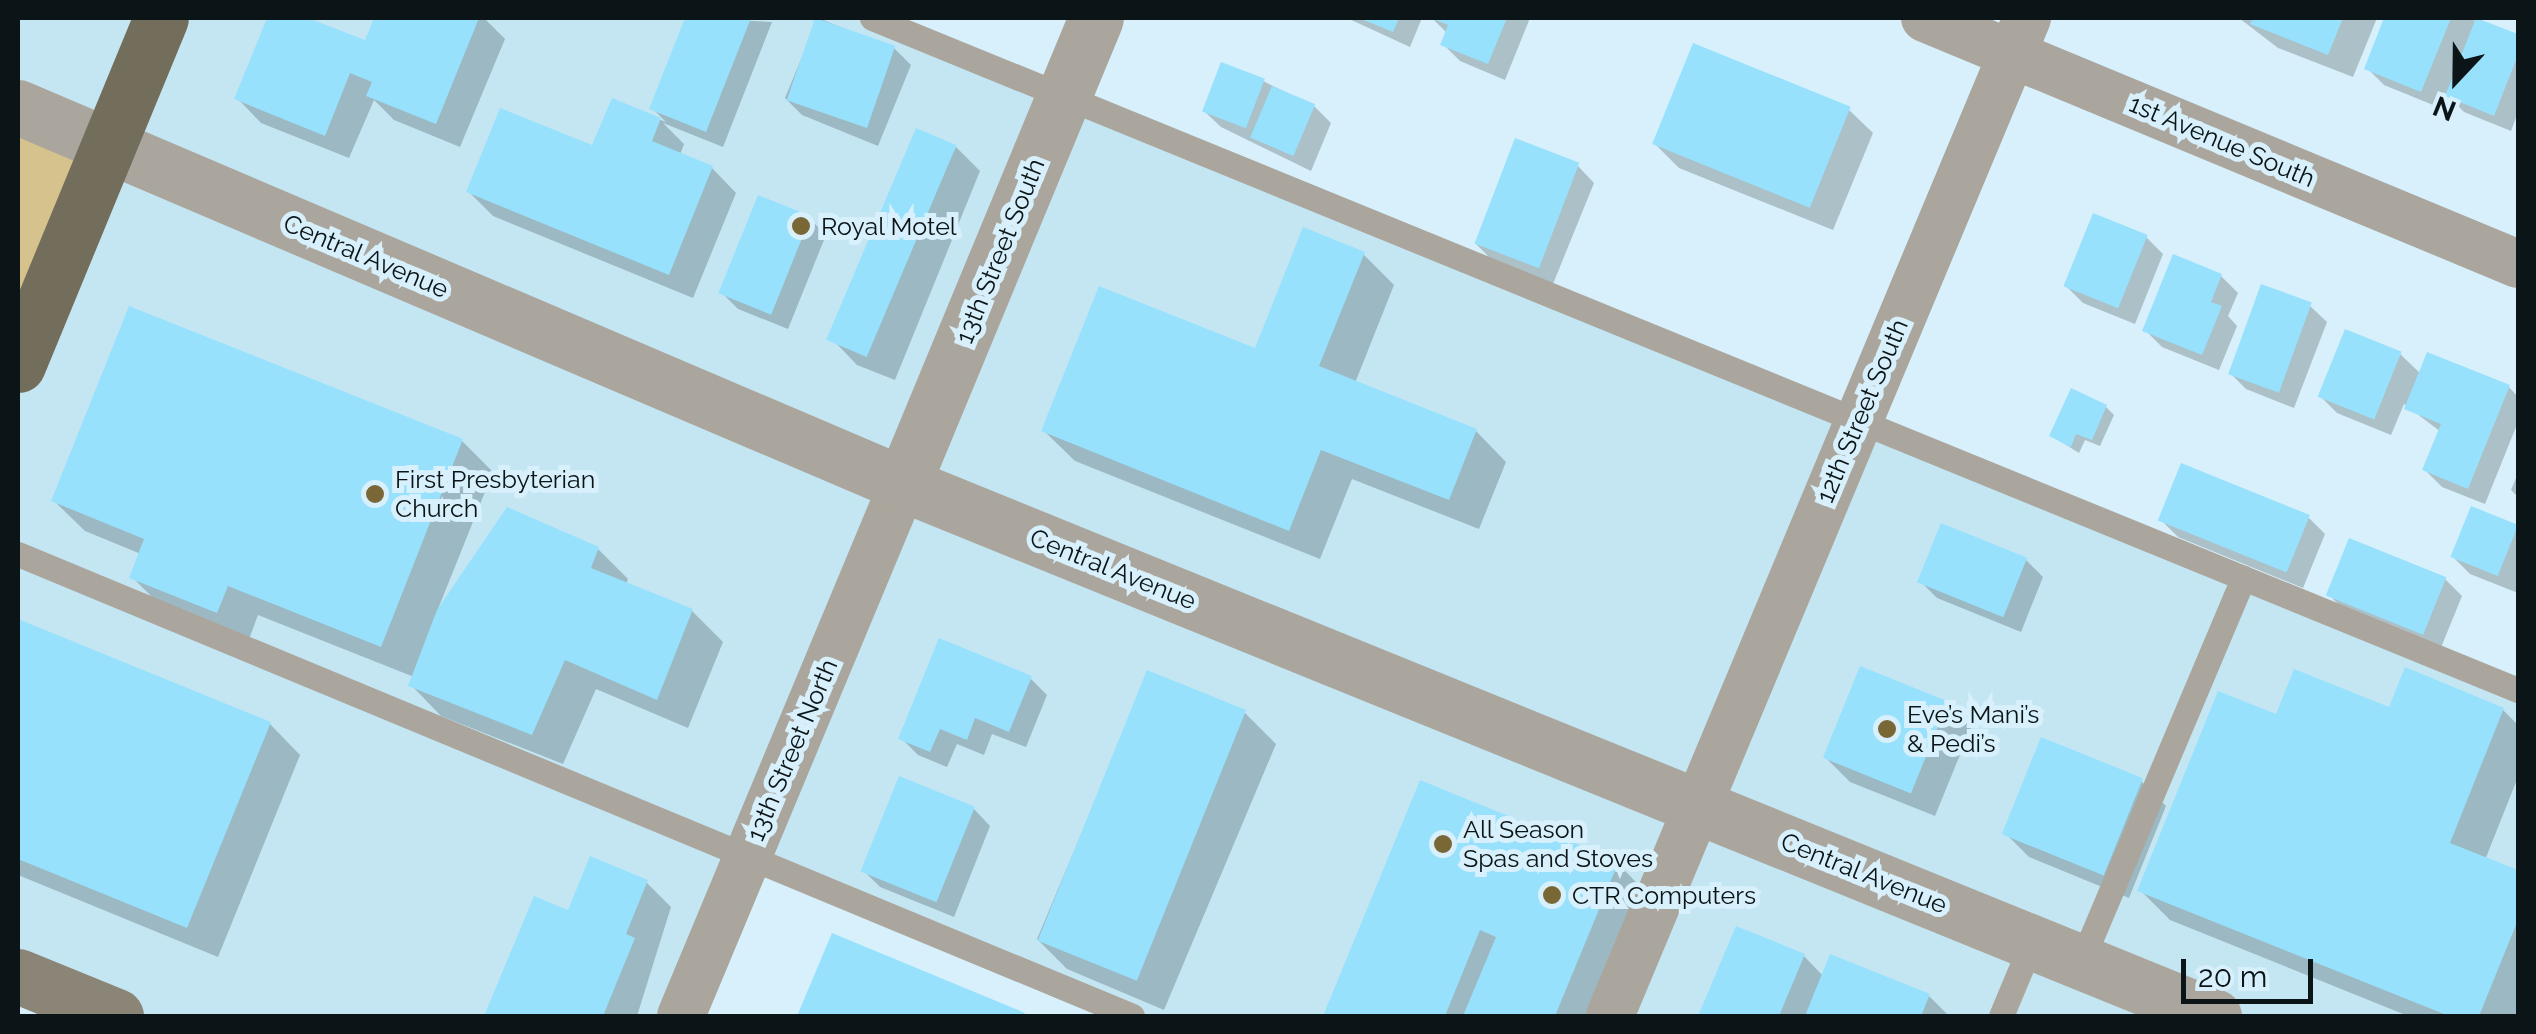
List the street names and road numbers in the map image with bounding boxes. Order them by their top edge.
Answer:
street label: 1st Avenue South [2124,88,2320,194]
street label: 13th Street South [949,154,1051,348]
street label: Central Avenue [278,207,454,305]
street label: 12th Street South [1810,315,1914,507]
street label: Central Avenue [1025,522,1201,616]
street label: 13th Street North [740,655,844,845]
street label: Central Avenue [1776,826,1952,920]

